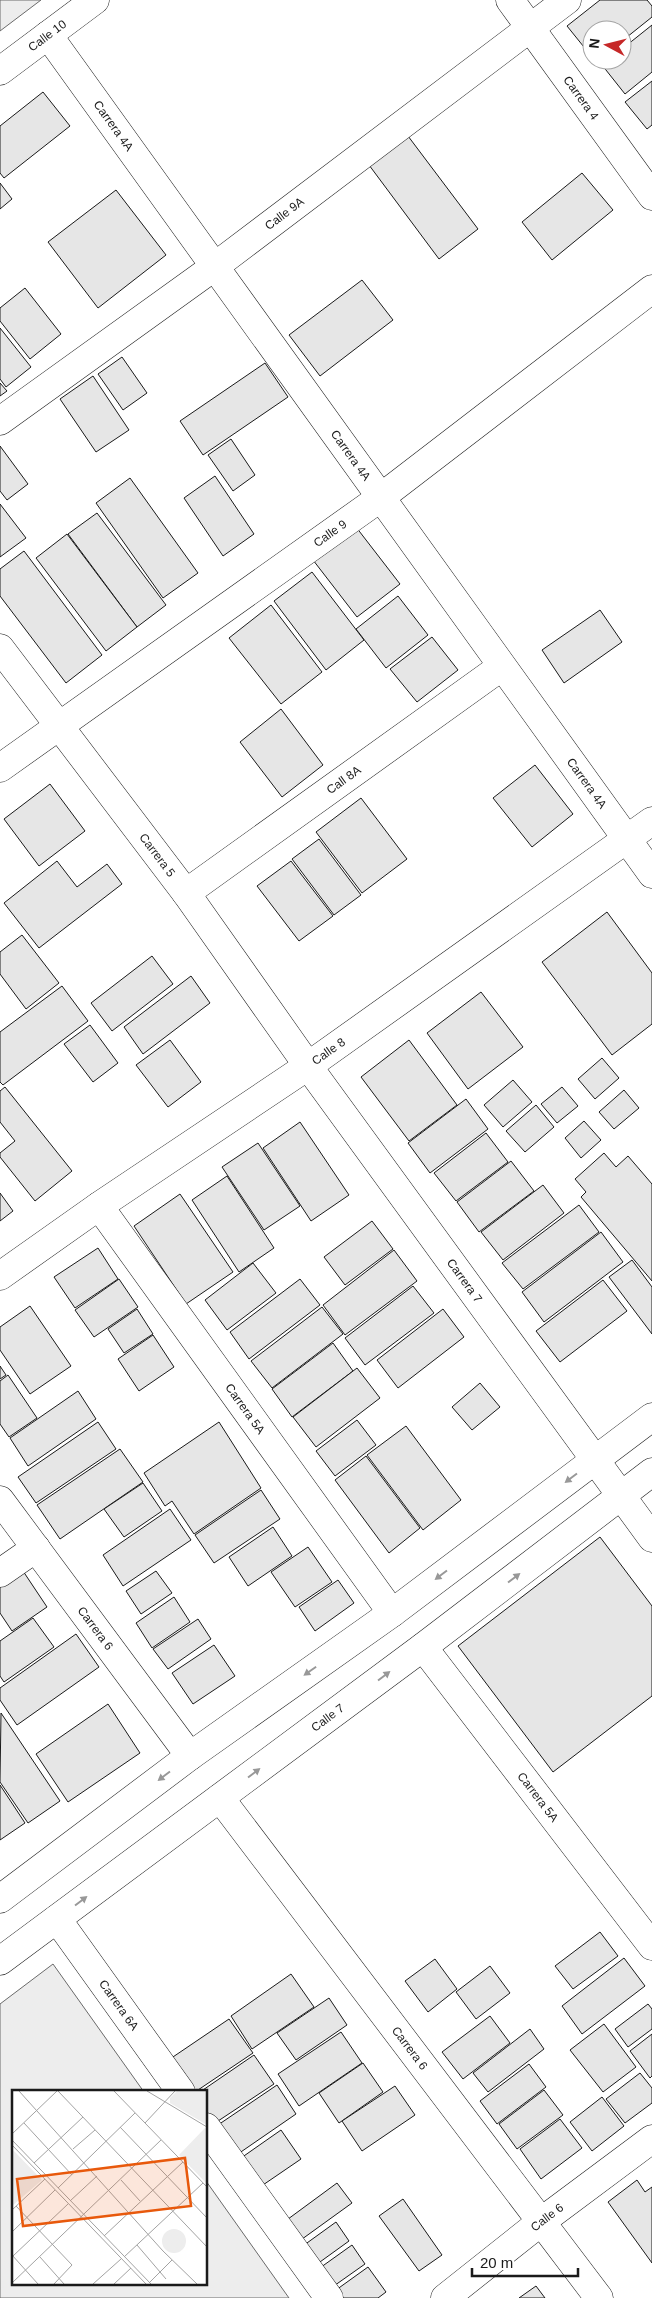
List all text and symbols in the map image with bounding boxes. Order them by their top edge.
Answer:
street label: Calle 10 [25,17,69,54]
north arrow [582,20,632,70]
text: N [586,37,603,49]
street label: Carrera 4 [560,73,602,123]
street label: Carrera 4A [91,98,136,154]
street label: Calle 9A [262,194,307,233]
street label: Carrera 4A [328,427,373,483]
street label: Calle 9 [311,517,350,550]
street label: Carrera 4A [564,755,610,811]
street label: Call 8A [324,763,363,797]
street label: Carrera 5 [136,831,178,880]
street label: Calle 8 [309,1035,348,1068]
street label: Carrera 7 [444,1256,485,1306]
street label: Carrera 5A [222,1381,268,1437]
one-way arrow [564,1473,578,1483]
one-way arrow [435,1570,448,1581]
one-way arrow [507,1572,520,1583]
street label: Carrera 6 [75,1604,116,1653]
one-way arrow [303,1666,317,1676]
one-way arrow [377,1671,391,1681]
street label: Calle 7 [308,1701,347,1735]
one-way arrow [247,1768,261,1778]
street label: Carrera 5A [514,1769,561,1825]
one-way arrow [157,1771,171,1781]
one-way arrow [74,1896,88,1906]
street label: Carrera 6A [96,1977,142,2033]
street label: Carrera 6 [389,2024,431,2073]
inset map [12,2090,208,2286]
street label: Calle 6 [528,2200,566,2234]
scale bar [472,2246,578,2278]
text: 20 m [480,2254,513,2271]

